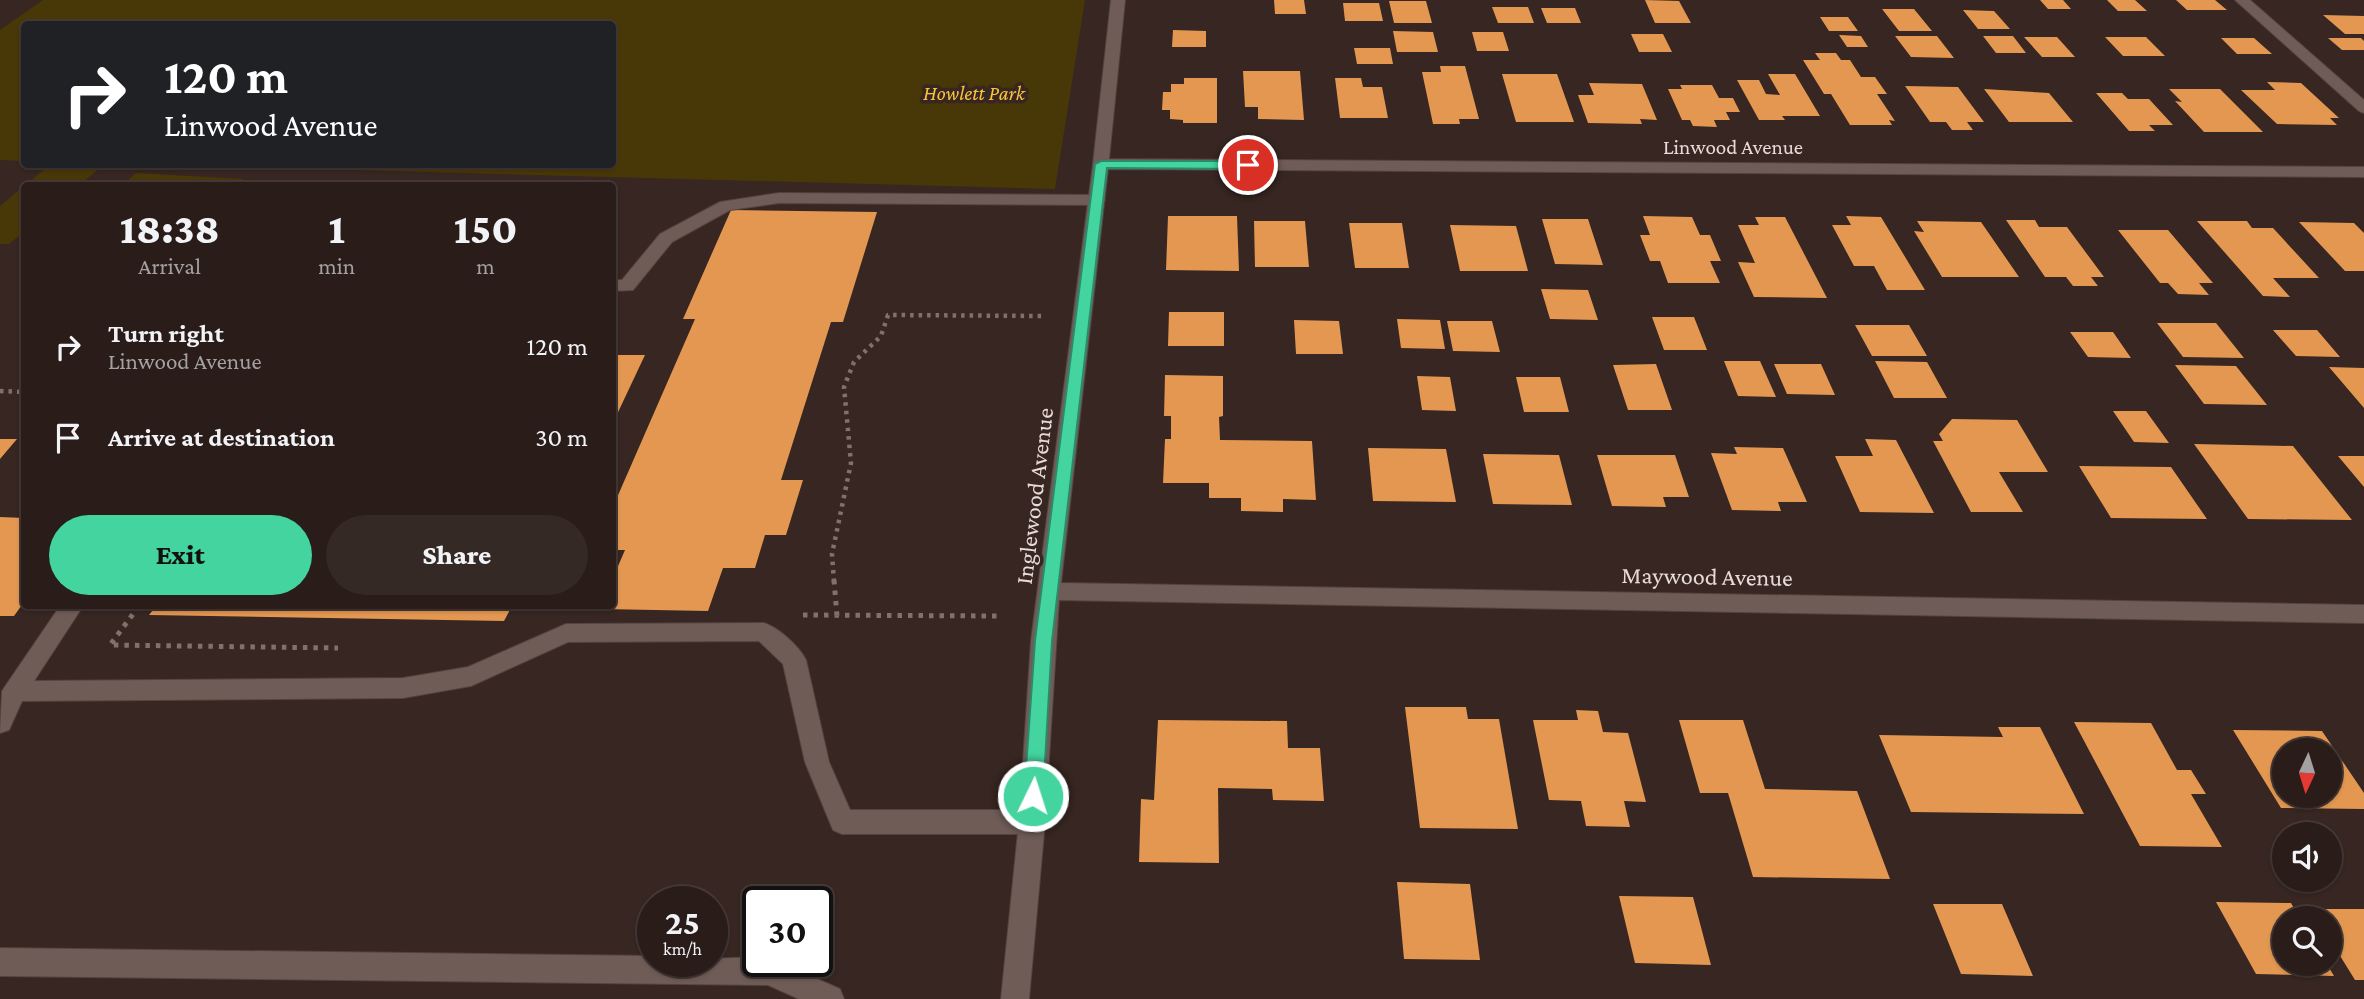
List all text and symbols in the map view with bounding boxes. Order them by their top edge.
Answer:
icon: right [49,49,140,140]
text: 120 m [164,49,288,104]
park label: Howlett Park [923,81,1026,105]
text: Linwood Avenue [164,107,378,143]
pin [1218,135,1278,195]
street label: Linwood Avenue [1663,135,1803,159]
icon: arrive [1229,146,1267,184]
text: 18:38 [120,205,220,252]
text: 1 [329,205,345,252]
text: 150 [454,205,517,252]
text: Arrival [138,253,201,279]
text: min [318,253,355,279]
text: m [476,253,495,279]
text: Turn right [108,319,224,348]
icon: right [49,328,87,366]
text: 120 m [527,332,588,361]
text: Linwood Avenue [108,348,262,374]
street label: Inglewood Avenue [1010,406,1058,586]
icon: arrive [49,419,87,457]
text: Arrive at destination [108,423,335,452]
text: 30 m [535,423,588,452]
button: Exit [49,515,312,595]
button: Share [326,515,588,595]
street label: Maywood Avenue [1621,561,1793,591]
north arrow [2272,738,2342,808]
map controls [2272,738,2342,976]
position arrow [996,759,1070,833]
button: sound [2272,822,2342,892]
speed limit sign: 30 [742,886,833,977]
text: 25 [665,903,700,942]
button: search [2272,906,2342,976]
text: km/h [663,939,702,959]

